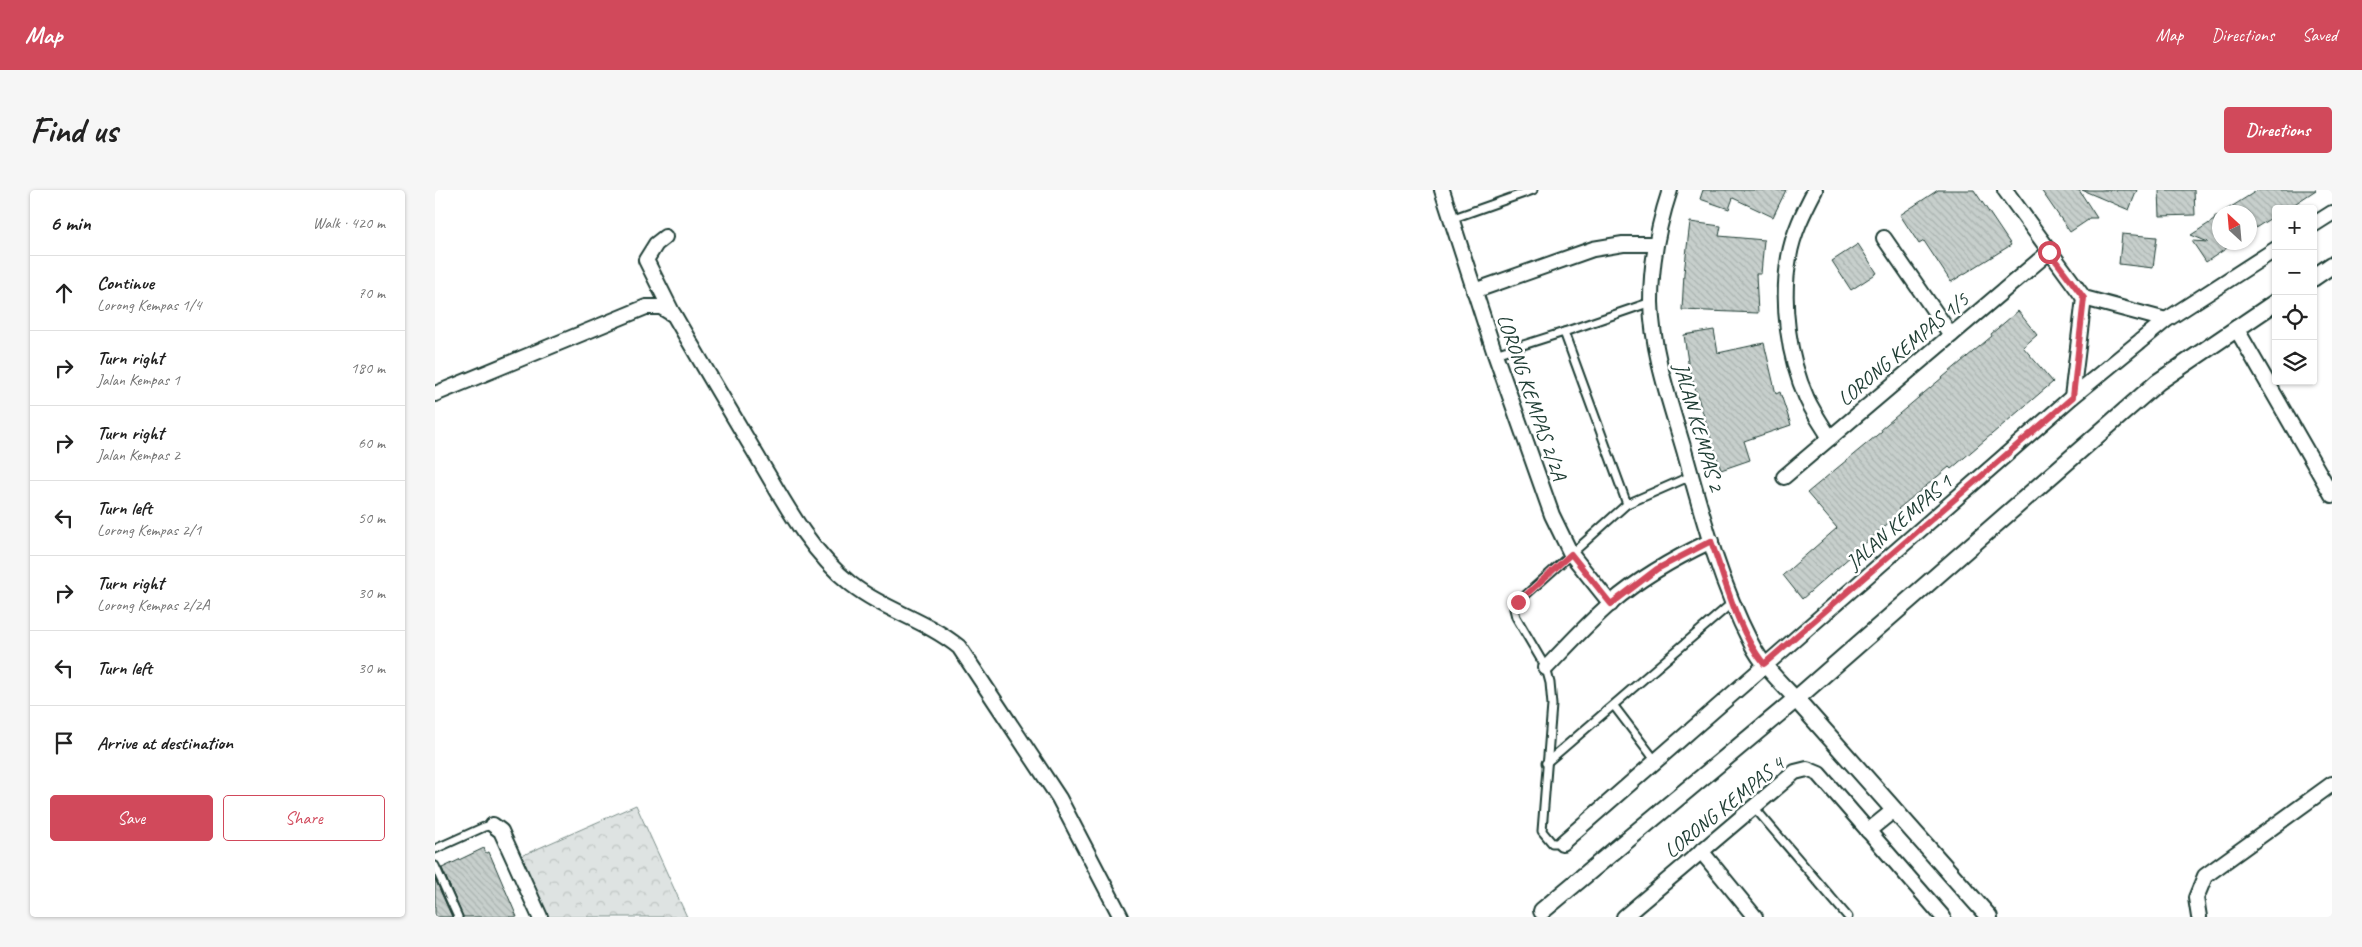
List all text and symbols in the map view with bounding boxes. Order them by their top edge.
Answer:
text: Map [25,20,62,50]
text: Map [2156,24,2183,46]
text: Directions [2211,24,2274,46]
text: Saved [2302,24,2337,46]
button: Directions [2224,107,2332,153]
text: Find us [30,108,117,153]
north arrow [2212,205,2257,250]
map controls [2272,205,2317,385]
button: + [2272,205,2317,250]
text: 6 min [50,210,91,236]
text: Walk · 420 m [313,213,385,233]
route start [2038,241,2061,264]
button: − [2272,250,2317,295]
text: Continue [97,271,154,295]
icon: ahead [50,279,78,307]
text: 70 m [358,283,385,303]
street label: LORONG KEMPAS 1/5 [1832,286,1975,411]
text: Lorong Kempas 1/4 [97,295,201,315]
button: locate [2272,295,2317,340]
street label: LORONG KEMPAS 2/2A [1491,311,1573,485]
button: layers [2272,340,2317,385]
text: Turn right [97,346,164,370]
icon: right [50,354,78,382]
text: 180 m [351,358,385,378]
street label: JALAN KEMPAS 2 [1668,359,1730,496]
text: Jalan Kempas 1 [97,370,180,390]
text: Turn right [97,421,164,445]
icon: right [50,429,78,457]
text: 60 m [358,433,385,453]
text: Jalan Kempas 2 [97,445,180,465]
street label: JALAN KEMPAS 1 [1840,468,1959,576]
text: Turn left [97,496,152,520]
icon: left [50,504,78,532]
text: 50 m [358,508,385,528]
text: Lorong Kempas 2/1 [97,520,201,540]
text: Turn right [97,571,164,595]
icon: right [50,579,78,607]
text: 30 m [358,583,385,603]
route end [1507,591,1530,614]
text: Lorong Kempas 2/2A [97,595,210,615]
icon: left [50,654,78,682]
text: Turn left [97,656,152,680]
text: 30 m [358,658,385,678]
icon: arrive [50,729,78,757]
text: Arrive at destination [97,731,233,755]
street label: LORONG KEMPAS 4 [1659,749,1791,863]
button: Save [50,795,213,841]
button: Share [223,795,385,841]

